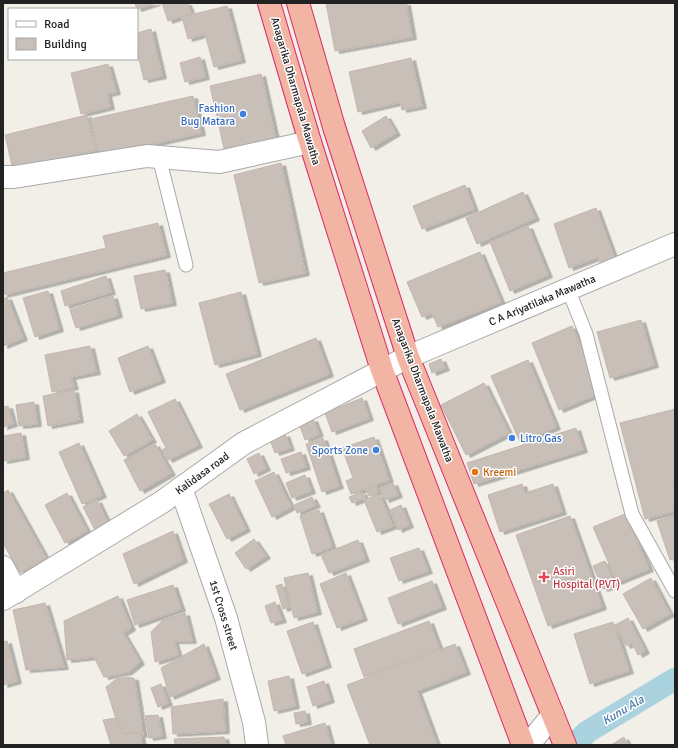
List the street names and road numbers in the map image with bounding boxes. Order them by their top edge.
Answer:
street label: Anagarika Dharmapala Mawatha [268,16,323,167]
street label: C A Ariyatilaka Mawatha [487,272,598,329]
street label: Anagarika Dharmapala Mawatha [389,316,456,464]
street label: Kalidasa road [173,449,232,497]
street label: 1st Cross street [207,579,240,652]

